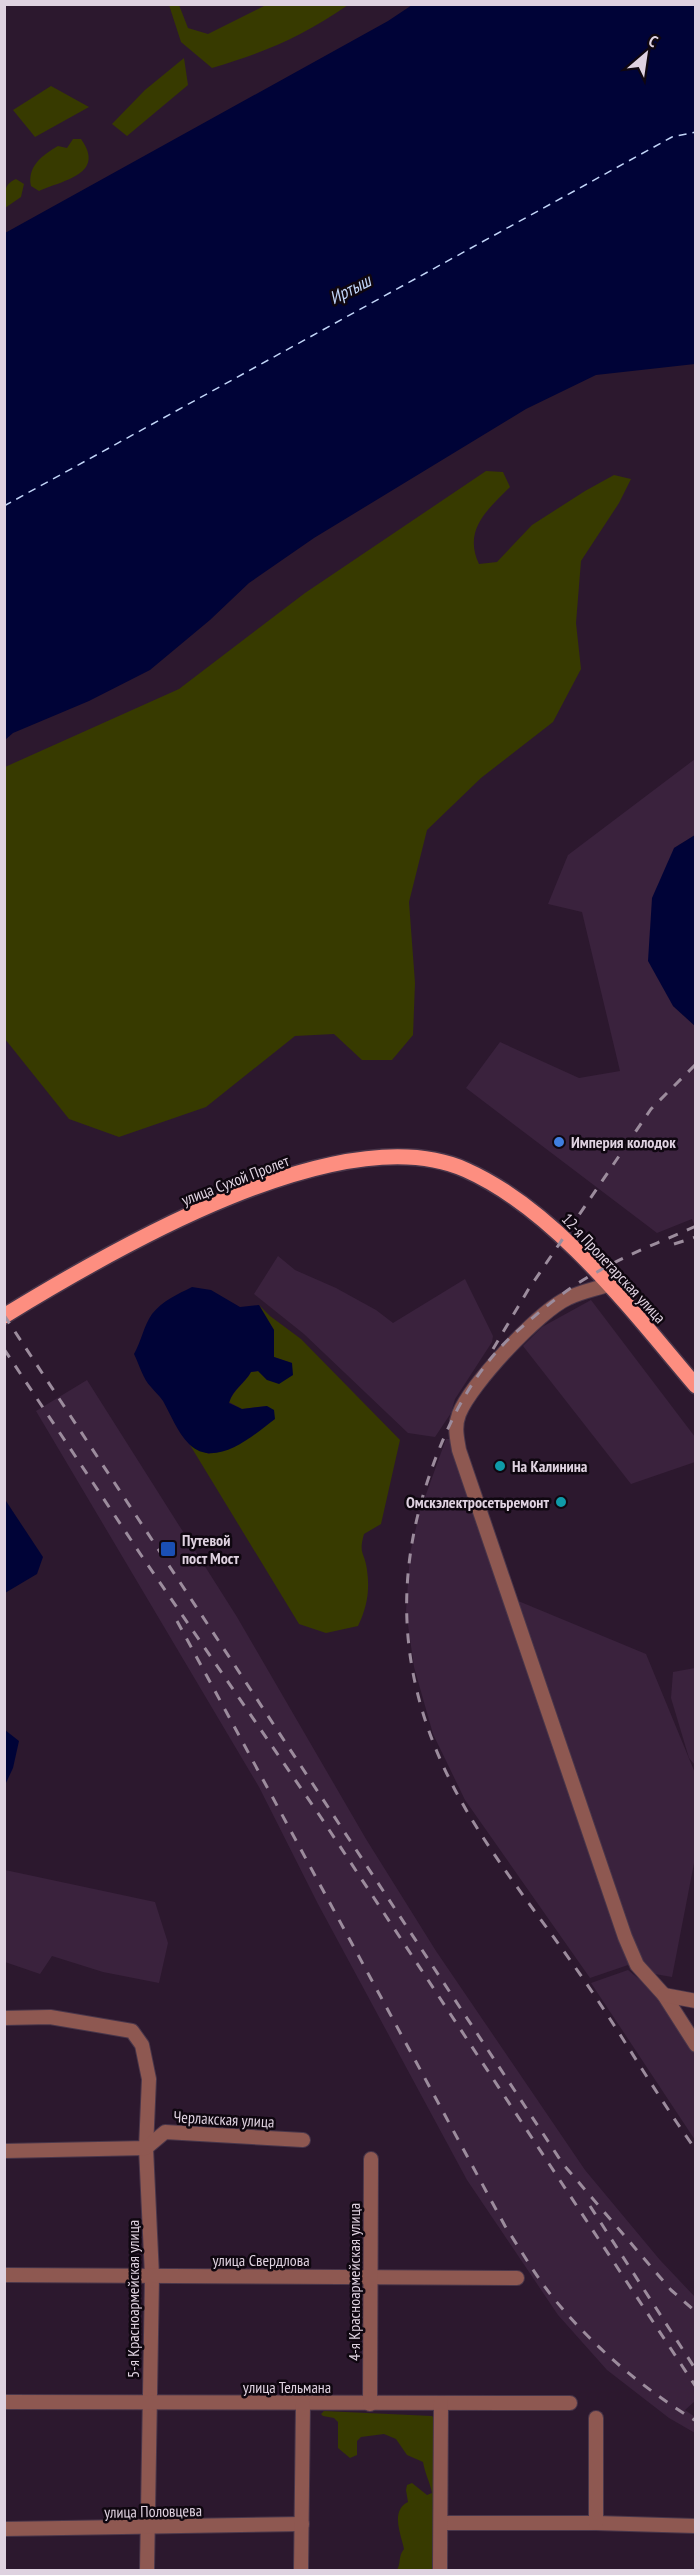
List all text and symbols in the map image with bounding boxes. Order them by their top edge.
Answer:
north arrow [616,24,676,84]
text: С [645,30,662,52]
water label: Иртыш [325,268,376,309]
place label: Империя колодок [571,1132,676,1152]
marker: Империя колодок [552,1135,566,1149]
street label: улица Сухой Пролет [178,1150,292,1210]
street label: 12-я Пролетарская улица [558,1209,670,1327]
place label: На Калинина [512,1456,588,1476]
marker: На Калинина [493,1459,507,1473]
place label: Омскэлектросетьремонт [406,1492,549,1512]
marker: Омскэлектросетьремонт [554,1495,568,1509]
place label: Путевой пост Мост [182,1530,239,1568]
marker: Путевой пост Мост [159,1540,177,1558]
street label: Черлакская улица [173,2106,275,2132]
street label: 4-я Красноармейская улица [344,2203,364,2361]
street label: 5-я Красноармейская улица [123,2220,143,2378]
street label: улица Свердлова [212,2250,310,2270]
street label: улица Тельмана [243,2377,331,2397]
street label: улица Половцева [104,2500,202,2522]

